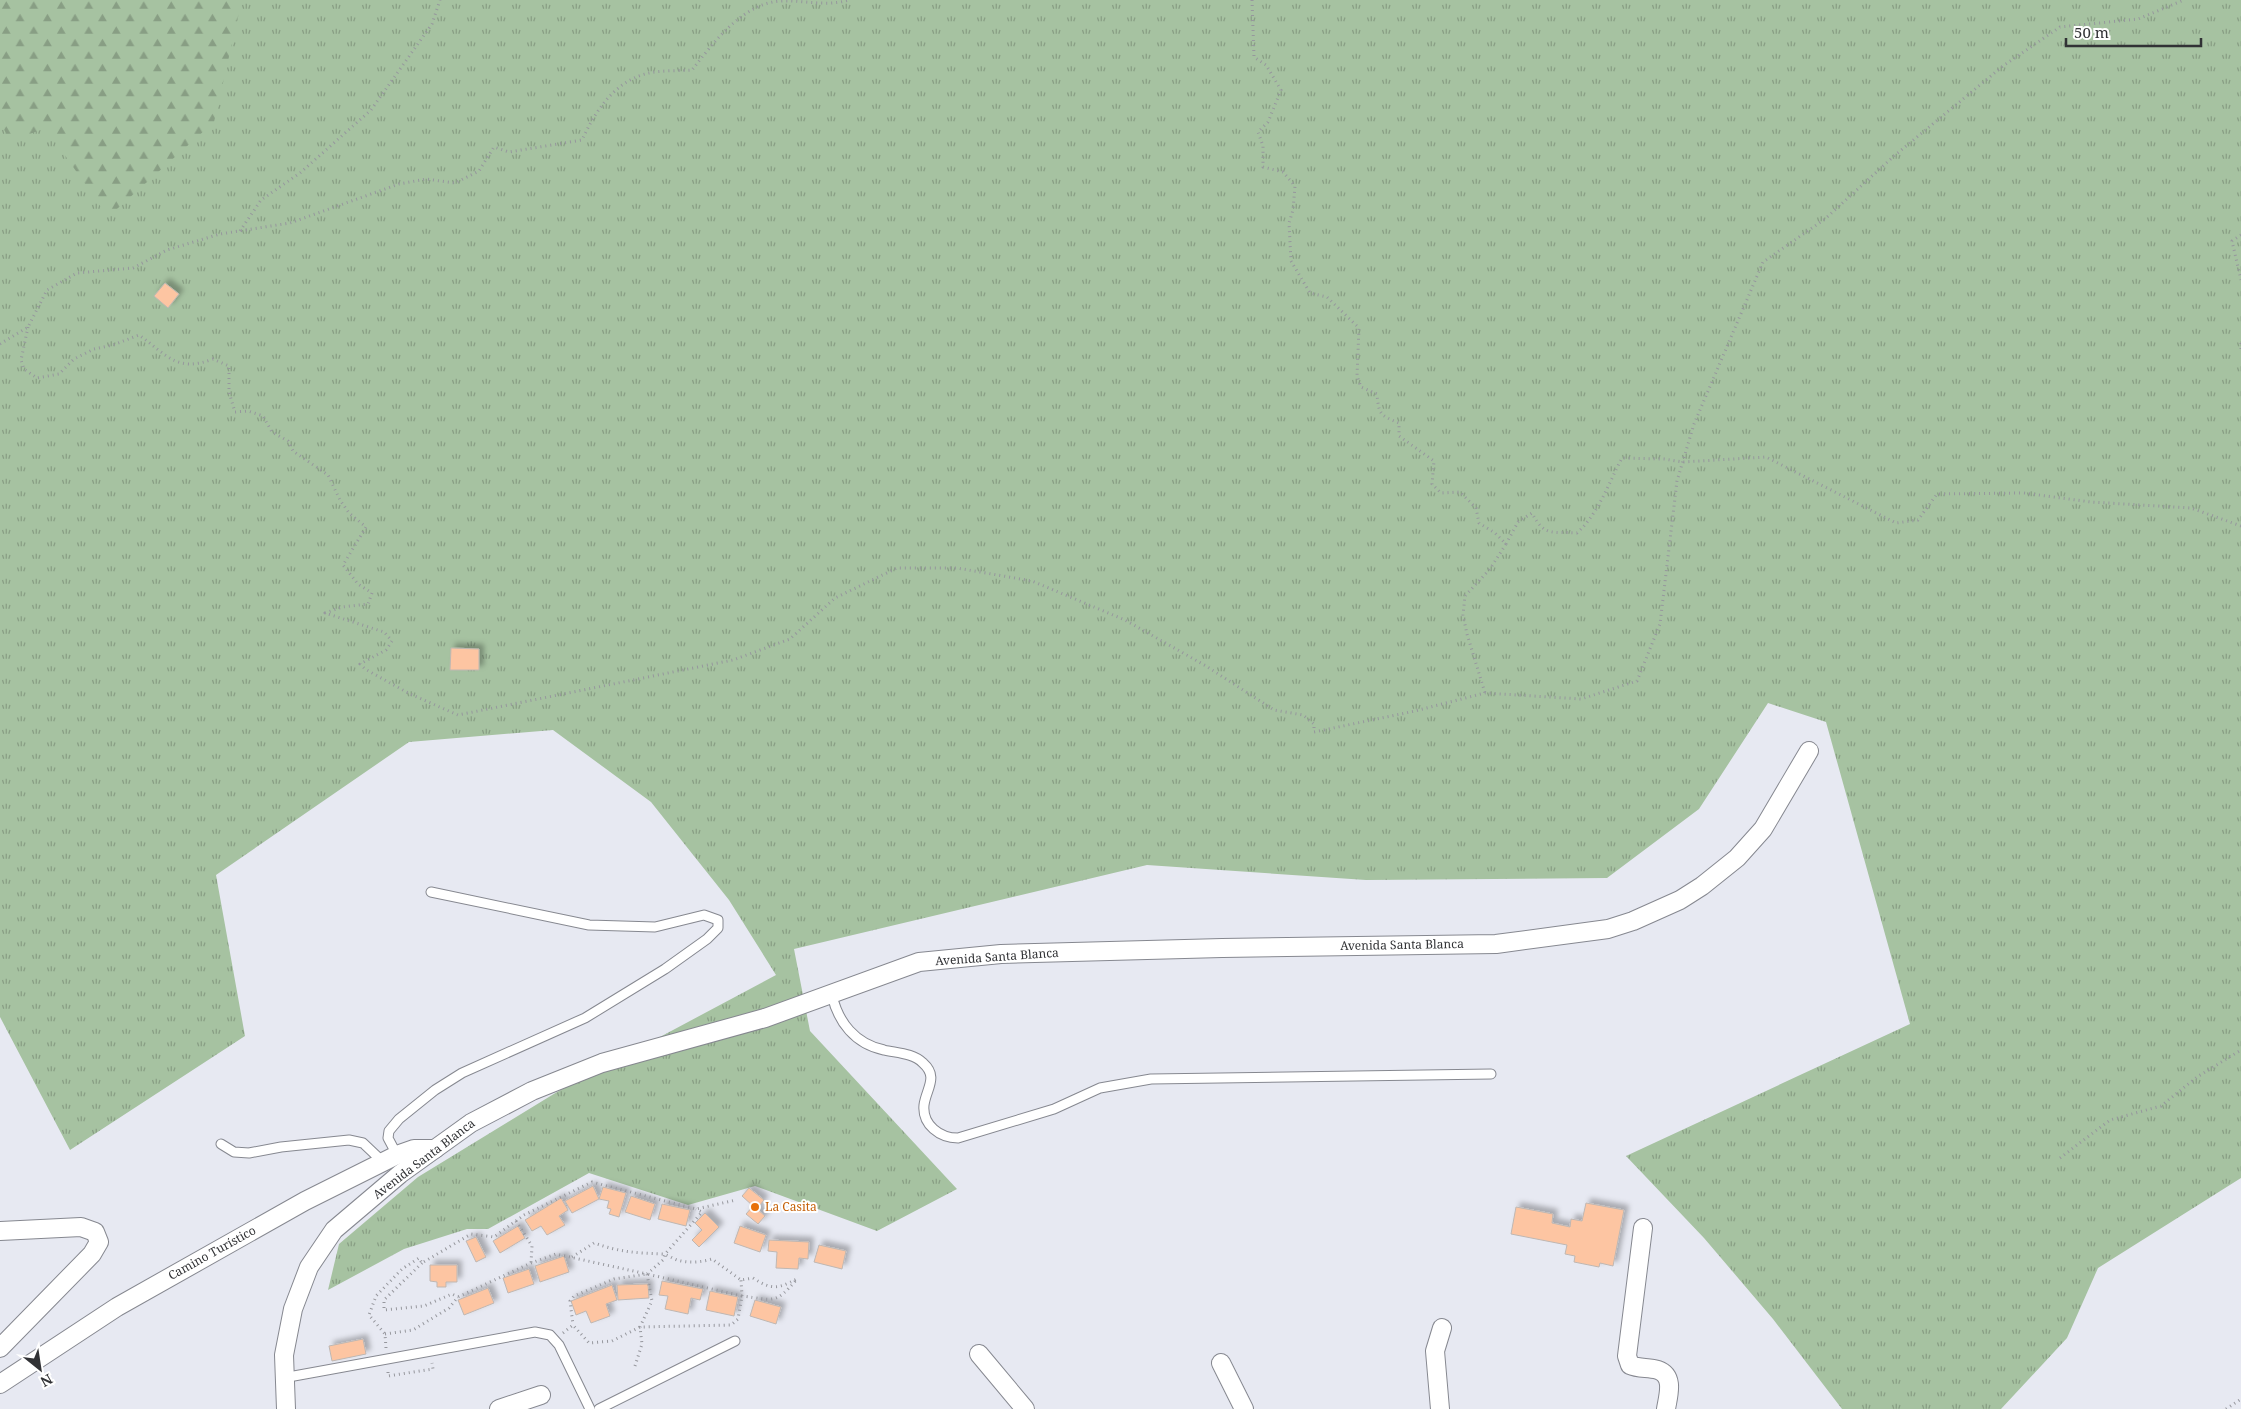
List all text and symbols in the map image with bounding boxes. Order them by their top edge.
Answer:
scale bar [2066,15,2201,47]
text: 50 m [2074,22,2109,42]
street label: Avenida Santa Blanca [1340,935,1464,954]
street label: Avenida Santa Blanca [935,944,1060,969]
street label: Avenida Santa Blanca [369,1114,478,1203]
place label: La Casita [765,1198,817,1215]
marker: La Casita [749,1201,761,1213]
street label: Camino Turístico [165,1221,259,1284]
north arrow [15,1344,65,1394]
text: N [37,1370,56,1392]

